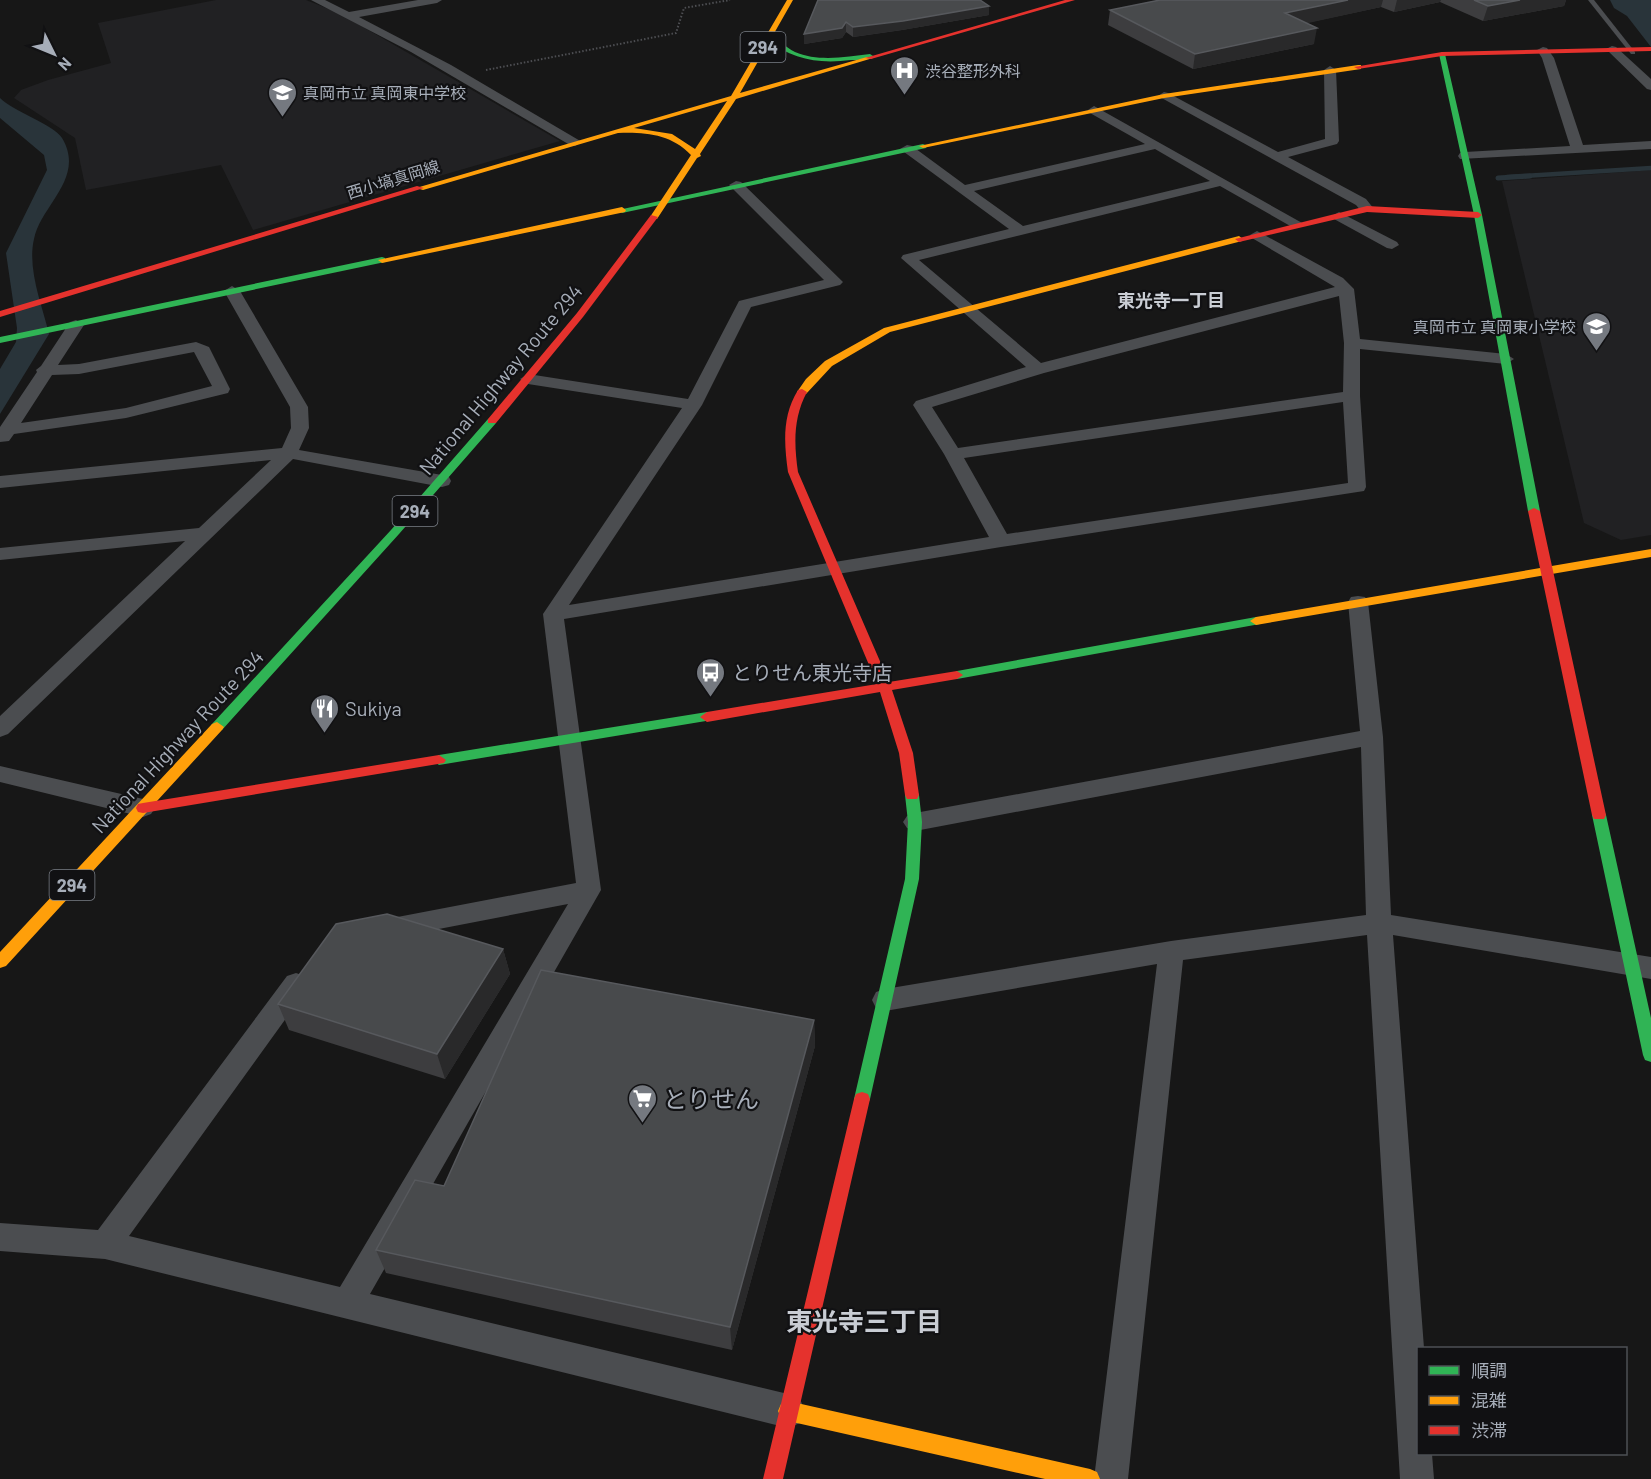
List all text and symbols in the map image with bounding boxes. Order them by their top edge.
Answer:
north arrow [24,24,84,84]
road number: 294 [740,32,786,62]
text: N [55,54,76,75]
hospital icon: 渋谷整形外科 [888,54,920,96]
place label: 渋谷整形外科 [925,61,1021,80]
school or university icon: 真岡市立 真岡東中学校 [266,76,298,118]
place label: 真岡市立 真岡東中学校 [303,83,466,102]
street label: 西小塙真岡線 [344,156,442,202]
street label: National Highway Route 294 [413,279,587,479]
district label: 東光寺一丁目 [1117,289,1225,311]
school or university icon: 真岡市立 真岡東小学校 [1581,310,1613,352]
place label: 真岡市立 真岡東小学校 [1413,317,1576,336]
road number: 294 [392,496,438,526]
street label: National Highway Route 294 [86,645,268,837]
bus stop icon: とりせん東光寺店 [695,656,727,698]
place label: とりせん東光寺店 [732,660,892,684]
restaurant icon: Sukiya [308,692,340,734]
place label: Sukiya [345,696,402,720]
road number: 294 [50,870,94,900]
supermarket icon: とりせん [626,1082,658,1124]
place label: とりせん [663,1084,759,1113]
district label: 東光寺三丁目 [786,1305,942,1336]
legend [1417,1347,1627,1455]
text: 順調 [1471,1359,1507,1381]
text: 混雑 [1471,1389,1507,1411]
text: 渋滞 [1471,1419,1507,1441]

